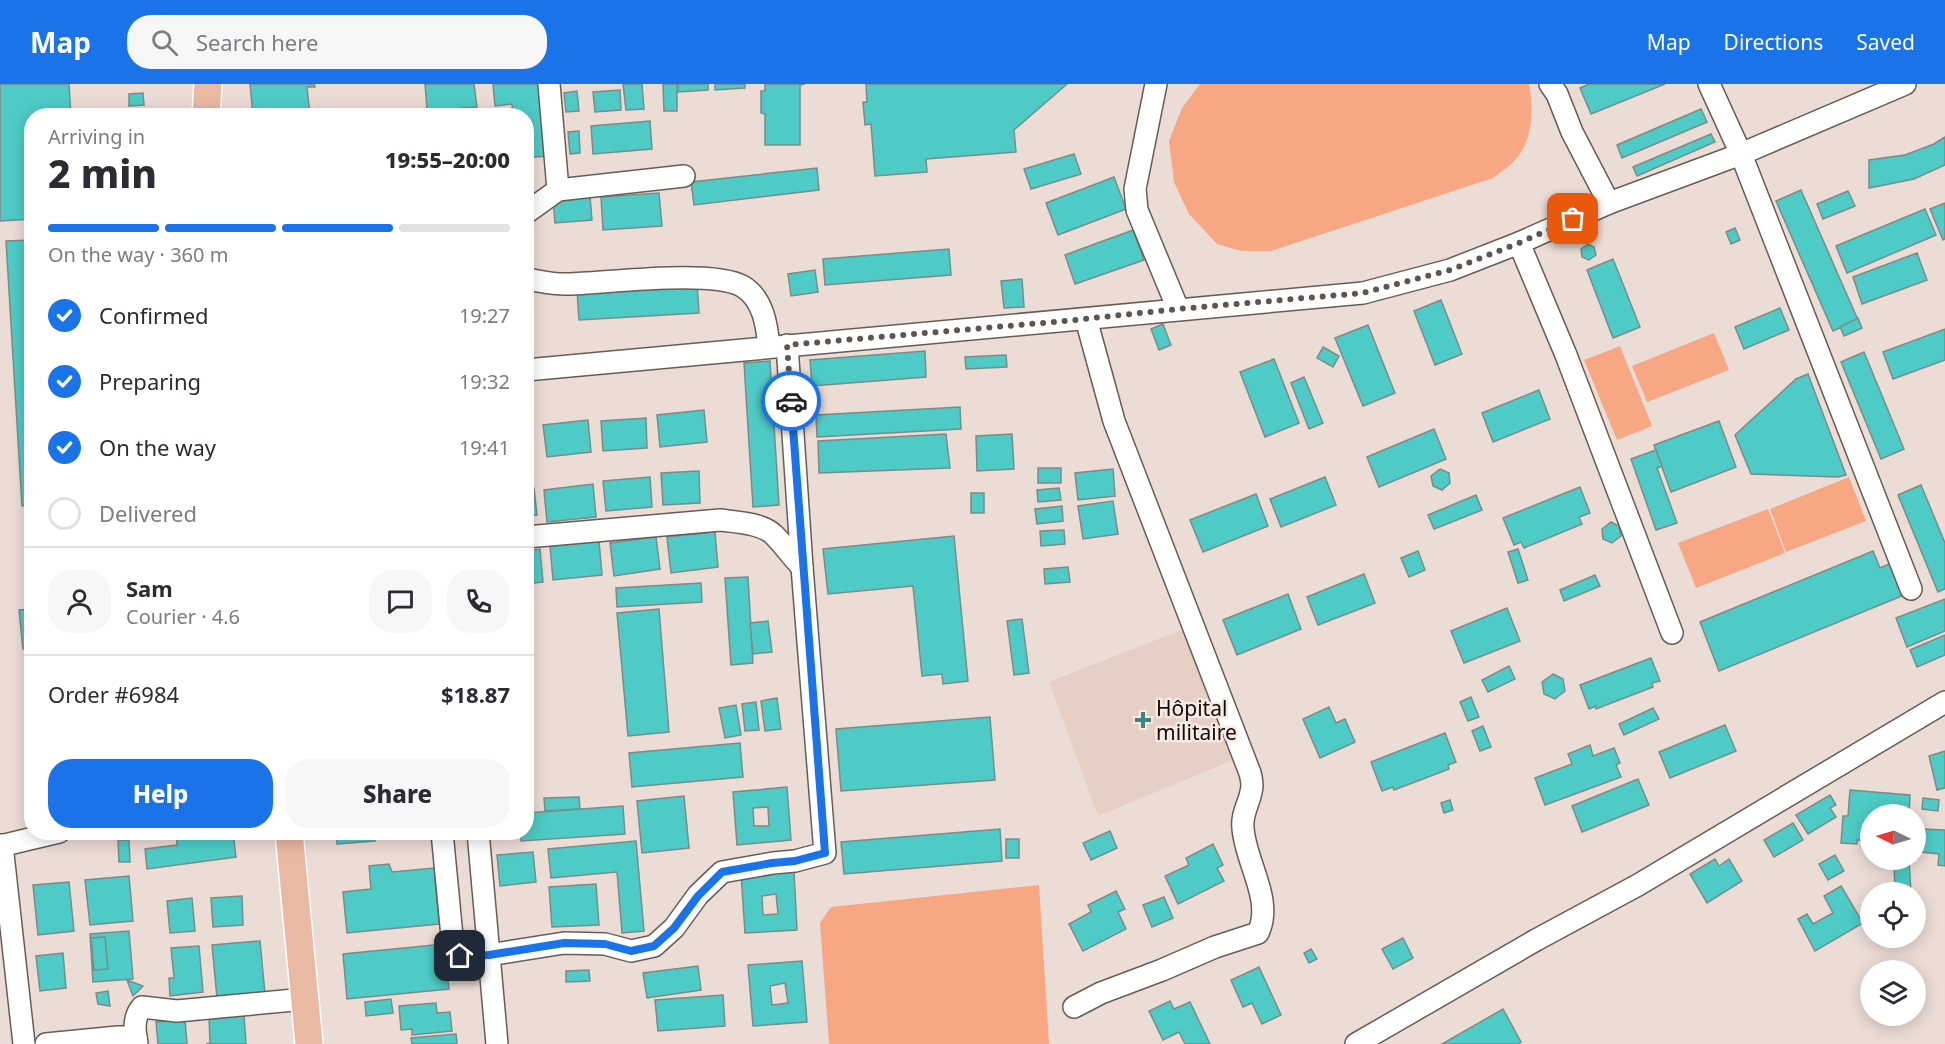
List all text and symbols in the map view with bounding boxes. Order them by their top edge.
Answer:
search box [127,15,547,69]
text: Map [30,23,91,61]
icon: search [148,26,181,59]
text: Search here [196,27,318,57]
text: Map [1647,28,1691,56]
text: Directions [1724,28,1823,56]
text: Saved [1856,28,1915,56]
text: Arriving in [48,123,145,150]
text: 19:55–20:00 [385,144,510,174]
text: 2 min [48,146,157,199]
pin [1547,193,1598,244]
icon: bag [1556,202,1589,235]
text: On the way · 360 m [48,241,228,268]
icon: check [48,299,81,332]
text: Confirmed [99,300,209,330]
text: 19:27 [459,302,510,329]
icon: check [48,365,81,398]
text: Preparing [99,366,201,396]
text: 19:32 [459,368,510,395]
courier [761,371,821,431]
icon: car [775,385,808,418]
icon: check [48,431,81,464]
text: On the way [99,432,216,462]
text: 19:41 [459,434,510,461]
text: Delivered [99,498,197,528]
button: person [48,570,111,633]
button: chat [369,570,432,633]
button: phone [447,570,510,633]
text: Sam [126,573,173,603]
text: Courier · 4.6 [126,603,240,630]
text: Order #6984 [48,679,179,709]
text: $18.87 [441,679,510,709]
place label: Hôpital militaire [1156,694,1237,746]
marker: Hôpital militaire [1134,711,1152,729]
button: Help [48,759,273,828]
button: Share [285,759,510,828]
north arrow [1860,804,1926,870]
map controls [1860,804,1926,1026]
button: locate [1860,882,1926,948]
pin [434,930,485,981]
icon: home [443,939,476,972]
button: layers [1860,960,1926,1026]

